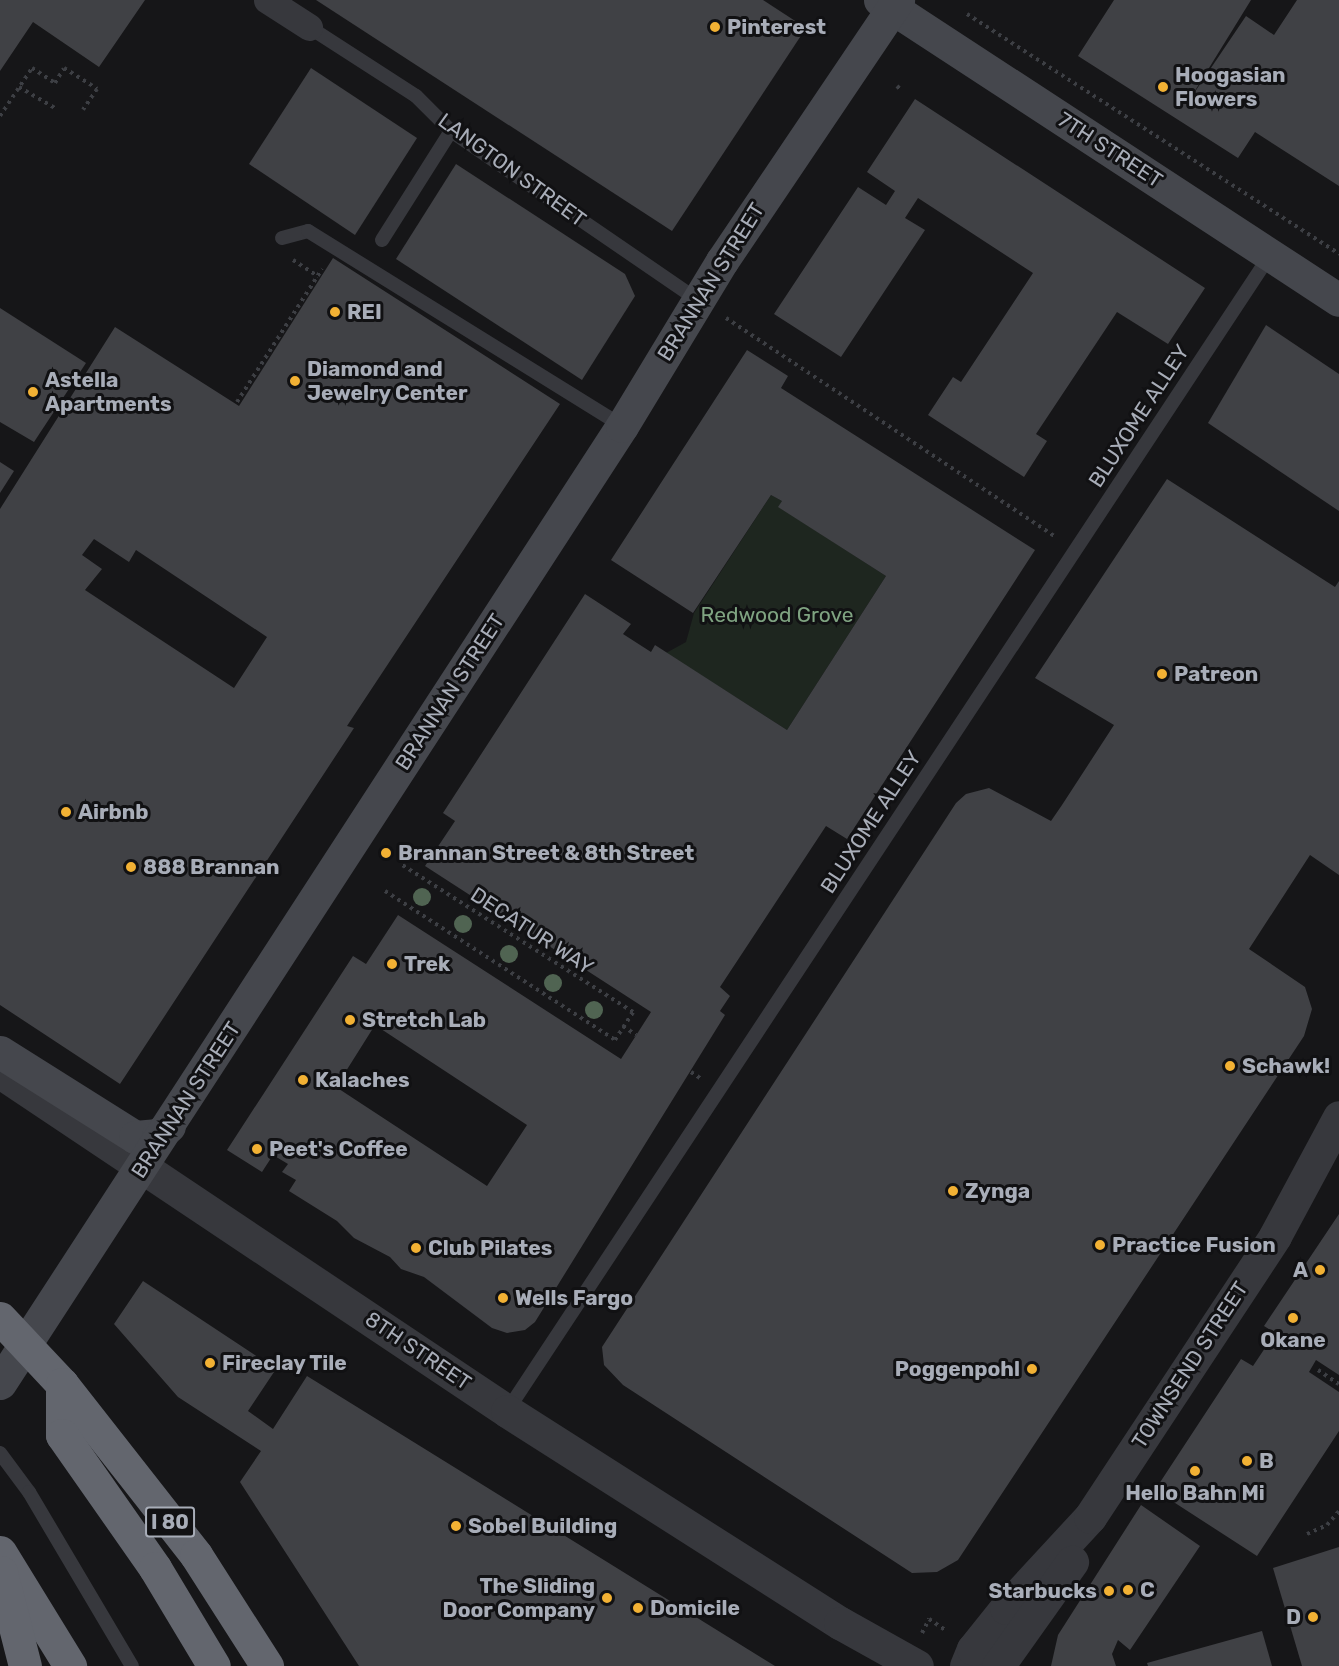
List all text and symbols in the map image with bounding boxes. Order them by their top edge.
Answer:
place label: Pinterest [727,14,826,40]
marker: Pinterest [708,20,722,34]
place label: Hoogasian Flowers [1175,62,1286,112]
marker: Hoogasian Flowers [1156,80,1170,94]
street label: 7TH STREET [1053,107,1167,193]
street label: LANGTON STREET [433,108,591,232]
street label: BRANNAN STREET [652,198,770,366]
place label: REI [347,299,382,325]
marker: REI [328,305,342,319]
street label: BLUXOME ALLEY [1083,340,1195,492]
place label: Diamond and Jewelry Center [307,356,468,406]
place label: Astella Apartments [45,367,172,417]
marker: Diamond and Jewelry Center [288,374,302,388]
marker: Astella Apartments [26,385,40,399]
park label: Redwood Grove [701,602,853,628]
street label: BRANNAN STREET [390,609,510,775]
place label: Patreon [1174,661,1258,687]
marker: Patreon [1155,667,1169,681]
street label: BLUXOME ALLEY [815,746,927,898]
place label: Airbnb [78,799,149,825]
marker: Airbnb [59,805,73,819]
place label: Brannan Street & 8th Street [398,840,694,866]
marker: Brannan Street & 8th Street [379,846,393,860]
place label: 888 Brannan [143,854,280,880]
marker: 888 Brannan [124,860,138,874]
street label: DECATUR WAY [466,882,598,980]
place label: Trek [404,951,450,977]
marker: Trek [385,957,399,971]
place label: Stretch Lab [362,1007,486,1033]
marker: Stretch Lab [343,1013,357,1027]
street label: BRANNAN STREET [126,1017,246,1183]
place label: Schawk! [1242,1053,1330,1079]
marker: Schawk! [1223,1059,1237,1073]
place label: Kalaches [315,1067,410,1093]
marker: Kalaches [296,1073,310,1087]
place label: Peet's Coffee [269,1136,408,1162]
marker: Peet's Coffee [250,1142,264,1156]
place label: Zynga [965,1178,1030,1204]
marker: Zynga [946,1184,960,1198]
place label: Practice Fusion [1112,1232,1276,1258]
place label: Club Pilates [428,1235,552,1261]
marker: Practice Fusion [1093,1238,1107,1252]
marker: Club Pilates [409,1241,423,1255]
place label: A [1293,1257,1308,1283]
marker: A [1313,1263,1327,1277]
street label: TOWNSEND STREET [1127,1277,1253,1453]
place label: Wells Fargo [515,1285,633,1311]
marker: Wells Fargo [496,1291,510,1305]
street label: 8TH STREET [360,1306,476,1396]
marker: Okane [1286,1311,1300,1325]
place label: Okane [1260,1327,1326,1353]
place label: Fireclay Tile [222,1350,348,1376]
marker: Fireclay Tile [203,1356,217,1370]
place label: Poggenpohl [895,1356,1020,1382]
marker: Poggenpohl [1025,1362,1039,1376]
place label: B [1259,1448,1274,1474]
marker: B [1240,1454,1254,1468]
marker: Hello Bahn Mi [1188,1464,1202,1478]
place label: Hello Bahn Mi [1125,1480,1265,1506]
road number: I 80 [144,1505,195,1539]
place label: Sobel Building [468,1513,617,1539]
marker: Sobel Building [449,1519,463,1533]
place label: The Sliding Door Company [442,1573,595,1623]
place label: C [1140,1577,1155,1603]
place label: Starbucks [989,1578,1097,1604]
marker: C [1121,1583,1135,1597]
marker: Starbucks [1102,1584,1116,1598]
marker: The Sliding Door Company [600,1591,614,1605]
place label: Domicile [650,1595,740,1621]
marker: Domicile [631,1601,645,1615]
place label: D [1286,1604,1301,1630]
marker: D [1306,1610,1320,1624]

